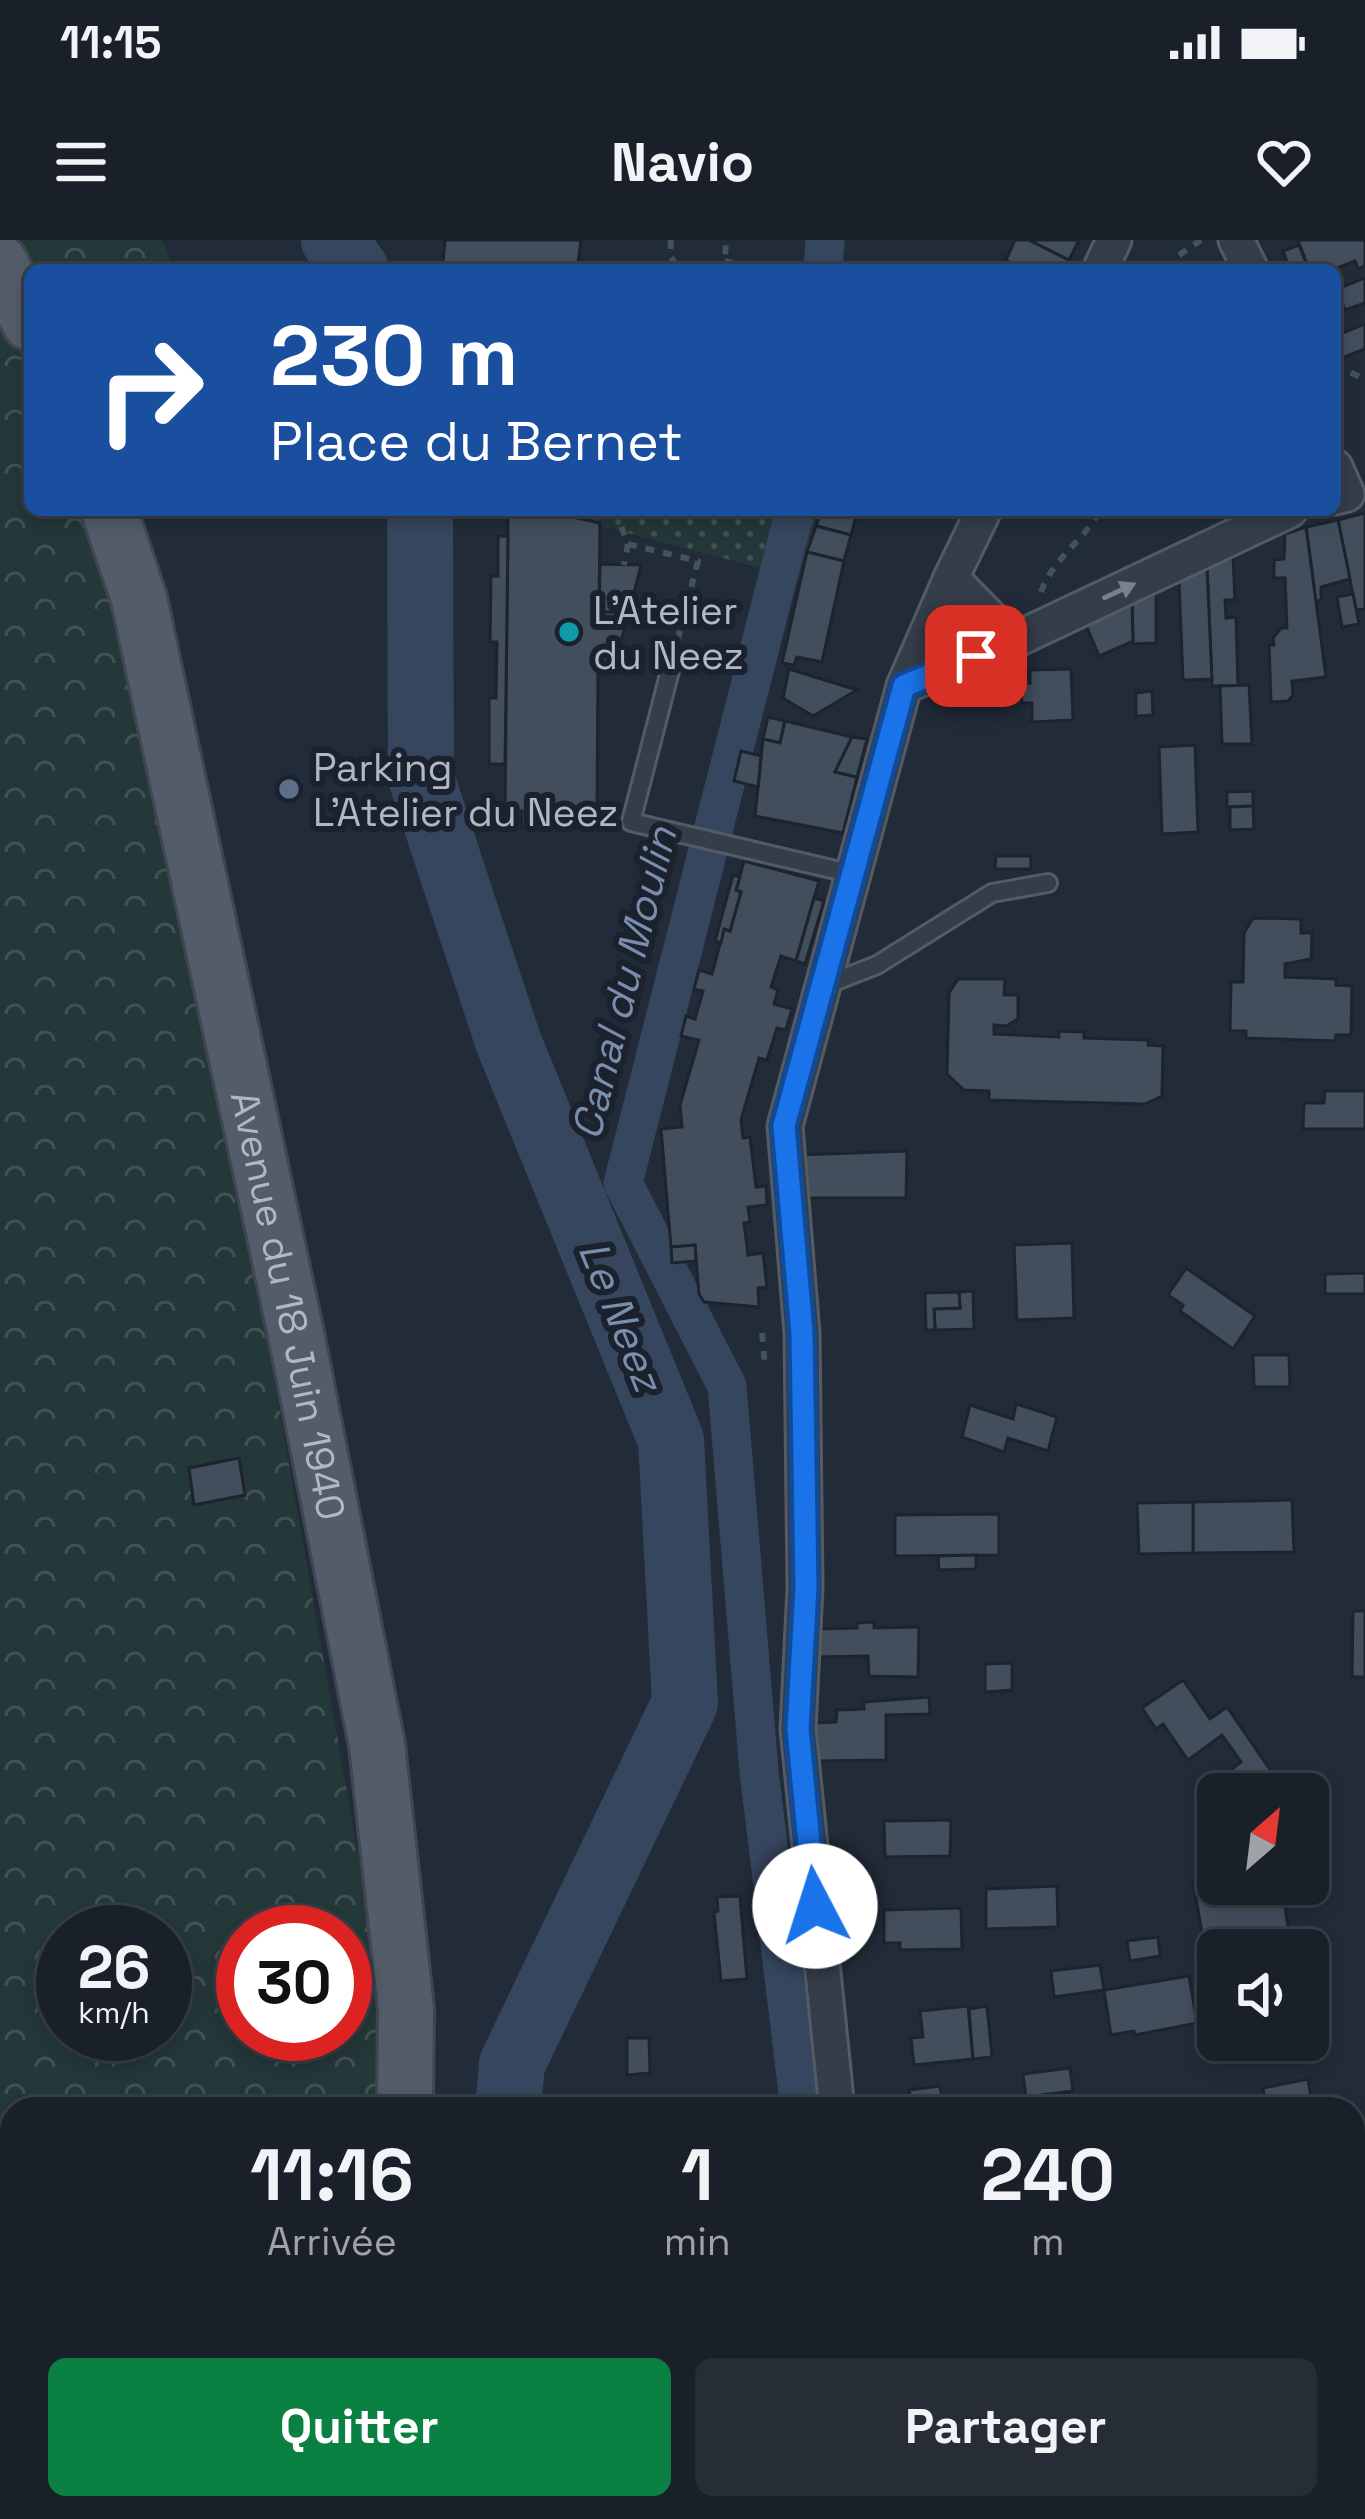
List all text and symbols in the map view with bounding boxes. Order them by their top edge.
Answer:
text: 11:15 [60,14,161,71]
text: Navio [611,128,754,197]
icon: menu [48,129,114,195]
icon: heart [1251,129,1317,195]
text: 230 m [270,302,518,410]
icon: right [72,312,228,468]
text: Place du Bernet [270,407,683,476]
one-way arrow [1101,581,1136,601]
place label: L'Atelier du Neez [593,586,744,680]
pin [925,605,1027,707]
marker: L'Atelier du Neez [556,619,582,645]
icon: arrive [943,623,1009,689]
place label: Parking L'Atelier du Neez [313,743,618,837]
marker: Parking L'Atelier du Neez [276,776,302,802]
water label: Canal du Moulin [560,820,689,1145]
street label: Avenue du 18 Juin 1940 [220,1087,357,1524]
water label: Le Neez [567,1233,676,1402]
north arrow [1197,1773,1329,1905]
map controls [1197,1773,1329,2061]
position arrow [752,1843,878,1969]
speed limit sign: 30 [216,1905,372,2061]
text: 26 [78,1929,150,2006]
button: sound [1197,1929,1329,2061]
text: km/h [78,1993,150,2032]
text: 11:16 [250,2129,414,2221]
text: 1 [681,2129,714,2221]
text: 240 [981,2129,1115,2221]
text: Arrivée [267,2217,397,2266]
text: min [664,2217,731,2266]
text: m [1031,2217,1065,2266]
button: Quitter [48,2358,671,2496]
button: Partager [695,2358,1317,2496]

